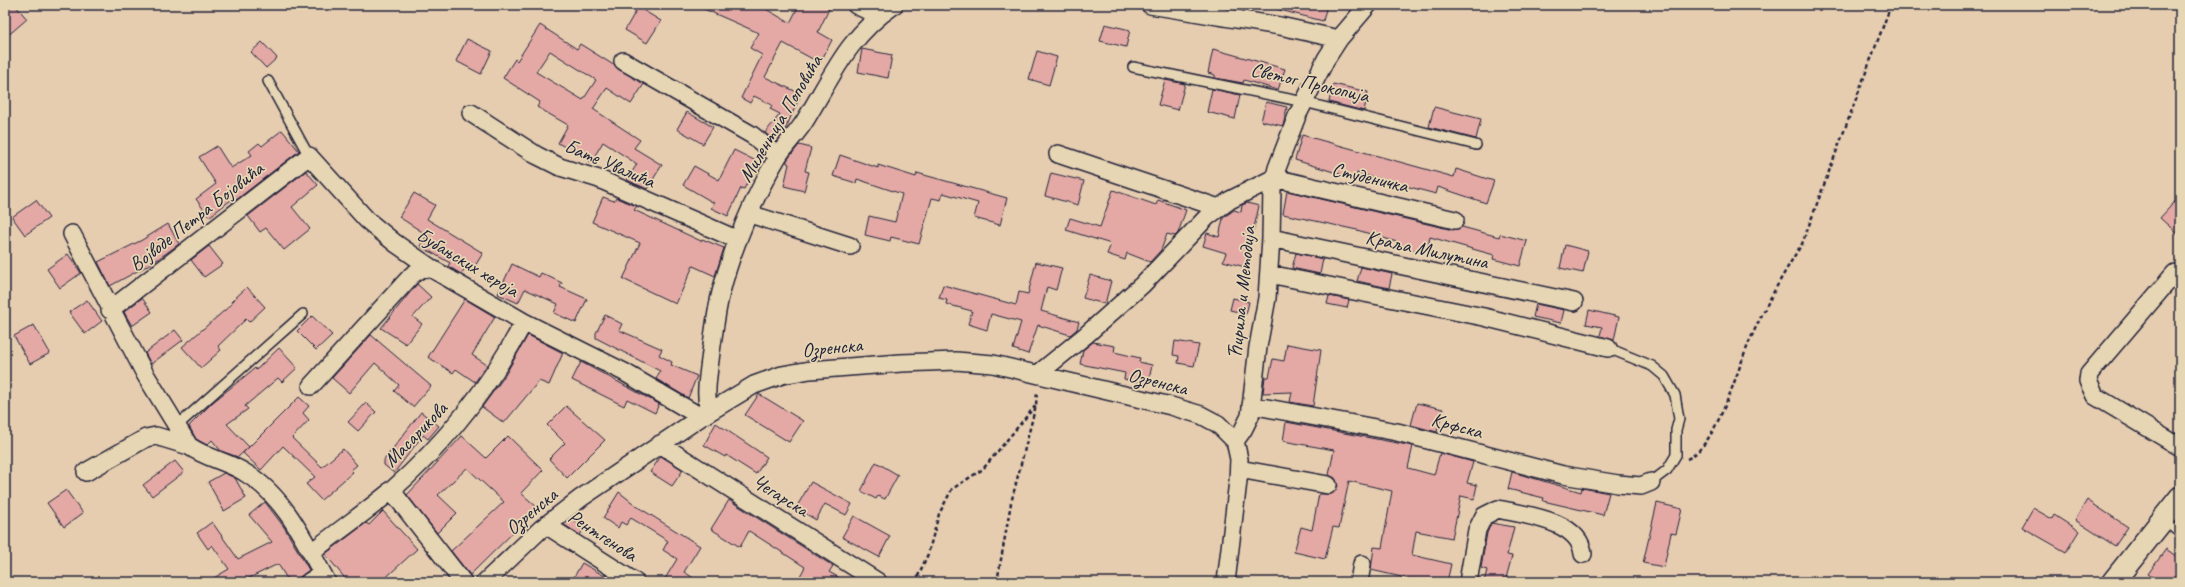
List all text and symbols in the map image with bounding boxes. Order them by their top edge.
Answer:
street label: Милентија Поповића [733,49,829,186]
street label: Светог Прокопија [1248,57,1373,109]
street label: Бате Увалића [561,133,660,194]
street label: Војводе Петра Бојовића [124,155,270,277]
street label: Студеничка [1329,157,1412,199]
street label: Бубањских хероја [412,222,524,303]
street label: Ћирила и Методија [1222,224,1261,361]
street label: Краља Милутина [1363,224,1492,275]
street label: Озренска [801,332,865,364]
street label: Озренска [1125,362,1192,402]
street label: Масарикова [378,395,454,472]
street label: Крфска [1429,407,1486,445]
street label: Чегарска [748,469,815,523]
street label: Озренска [500,481,565,541]
street label: Рентгенова [563,504,643,568]

